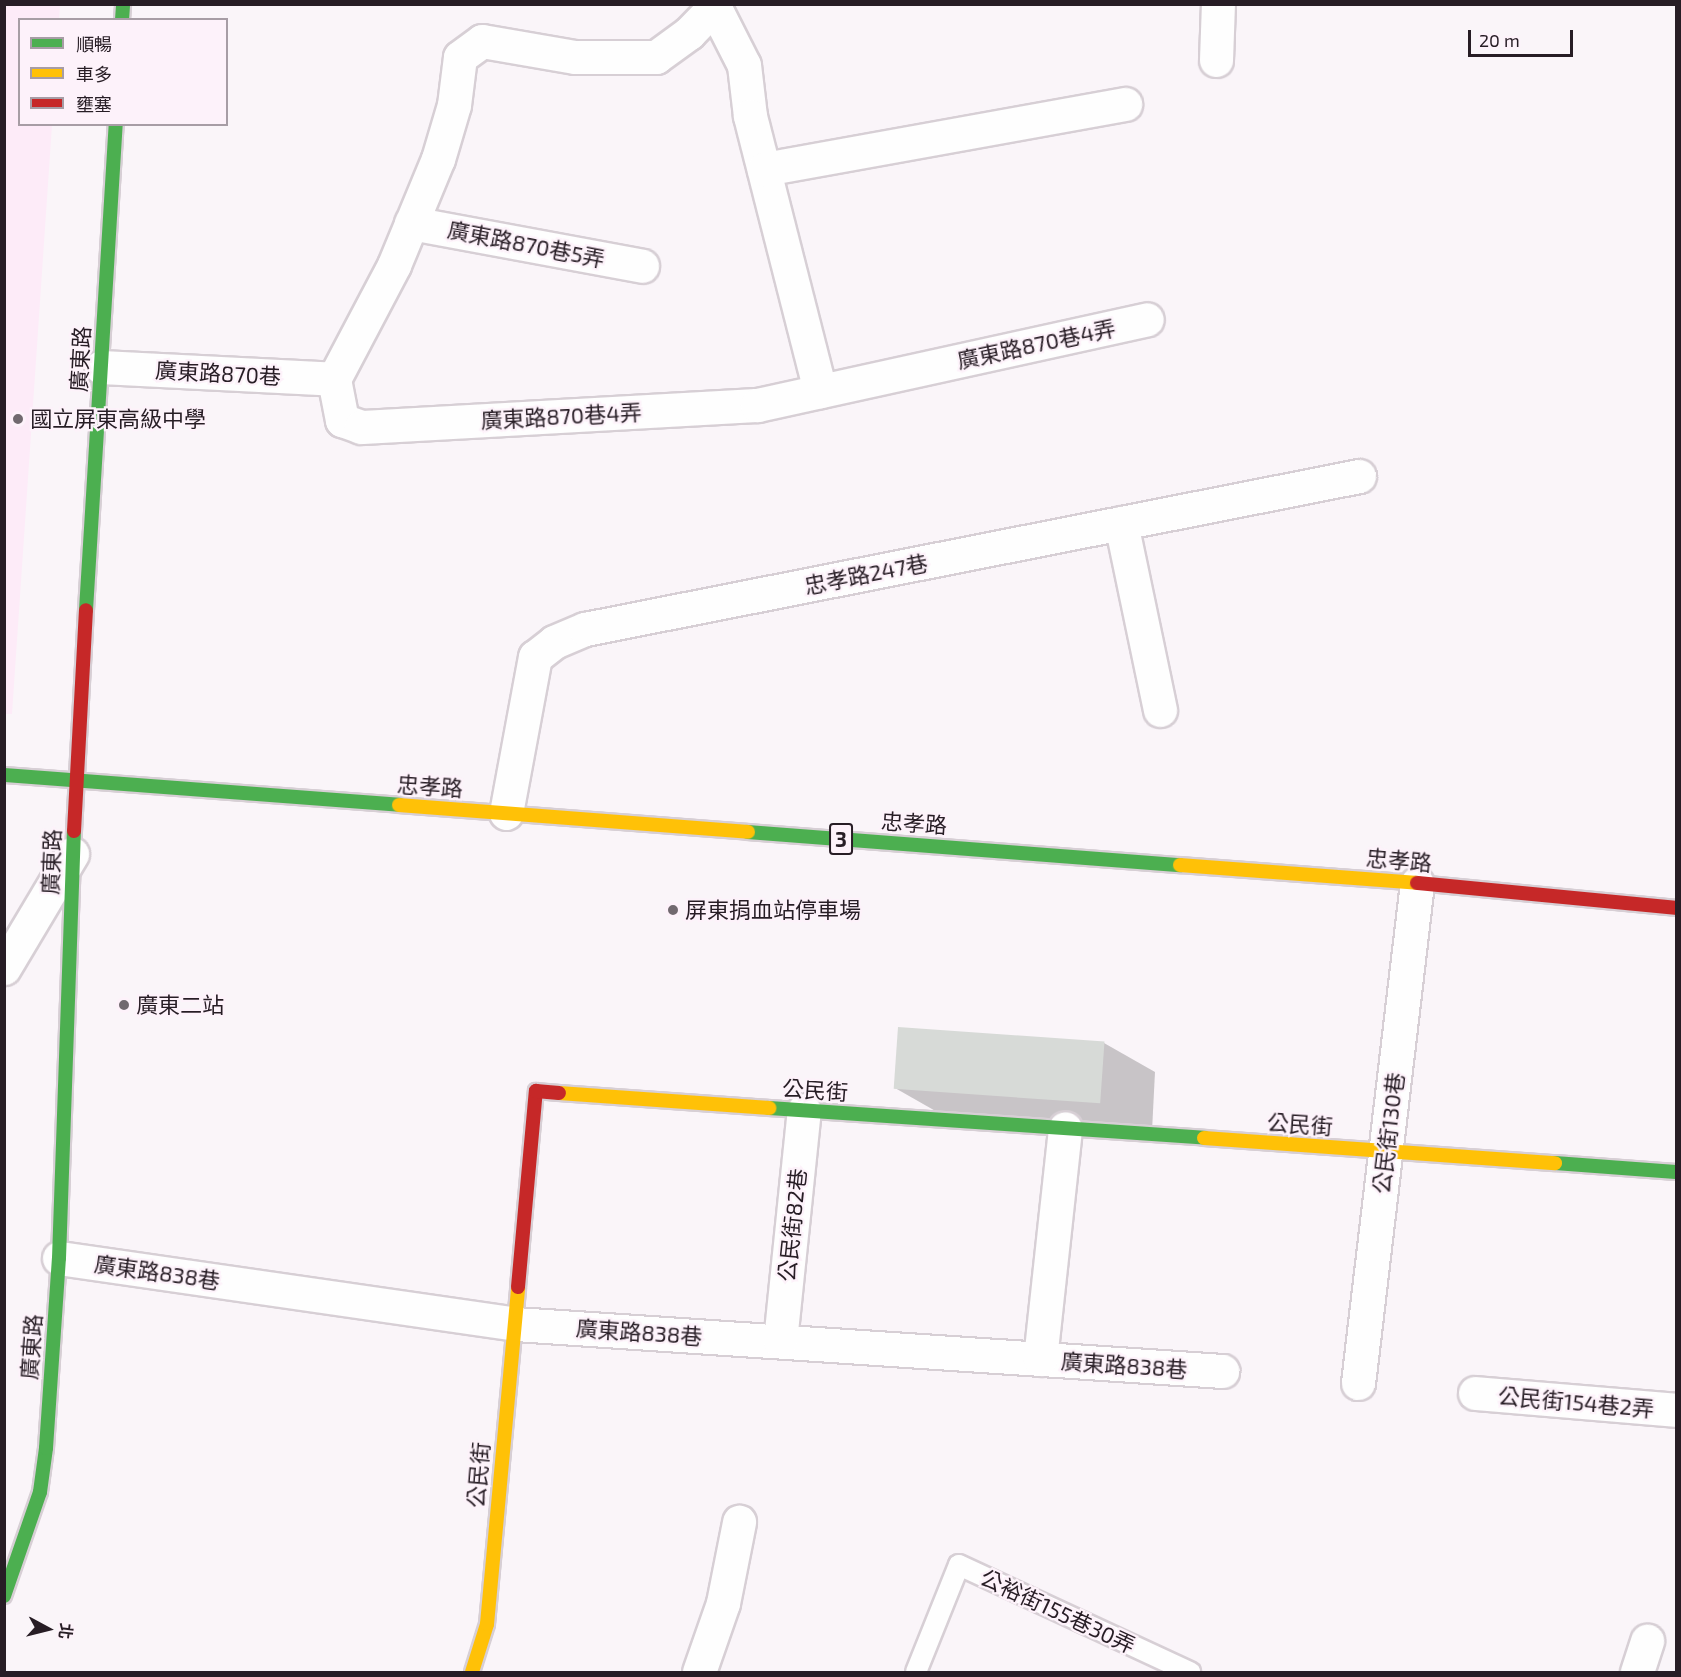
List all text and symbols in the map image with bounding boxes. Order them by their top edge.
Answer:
legend [18,18,228,126]
scale bar [1471,18,1576,56]
text: 20 m [1479,29,1520,51]
text: 順暢 [76,33,112,55]
text: 車多 [76,63,112,85]
text: 壅塞 [76,93,112,115]
street label: 廣東路870巷5弄 [445,216,607,272]
street label: 廣東路870巷4弄 [954,314,1118,374]
street label: 廣東路 [65,325,95,393]
street label: 廣東路870巷 [154,357,282,389]
street label: 廣東路870巷4弄 [480,399,642,433]
place label: 國立屏東高級中學 [30,406,206,432]
marker: 國立屏東高級中學 [11,412,25,426]
street label: 忠孝路247巷 [802,549,930,599]
street label: 忠孝路 [396,771,464,801]
street label: 忠孝路 [880,808,948,838]
road number: 3 [829,821,853,857]
street label: 廣東路 [37,829,65,895]
street label: 忠孝路 [1365,844,1433,876]
place label: 屏東捐血站停車場 [685,897,861,923]
marker: 屏東捐血站停車場 [666,903,680,917]
place label: 廣東二站 [136,992,224,1018]
marker: 廣東二站 [117,998,131,1012]
street label: 公民街130巷 [1367,1071,1409,1195]
street label: 公民街 [781,1075,849,1105]
street label: 公民街 [1266,1109,1334,1139]
street label: 公民街82巷 [773,1167,811,1283]
street label: 廣東路838巷 [92,1250,222,1294]
street label: 廣東路 [16,1313,46,1381]
street label: 廣東路838巷 [575,1314,703,1350]
street label: 廣東路838巷 [1060,1347,1188,1383]
street label: 公民街154巷2弄 [1497,1382,1655,1422]
street label: 公民街 [462,1441,494,1509]
street label: 公裕街155巷30弄 [976,1564,1140,1658]
north arrow [18,1599,78,1659]
text: 北 [56,1622,77,1640]

